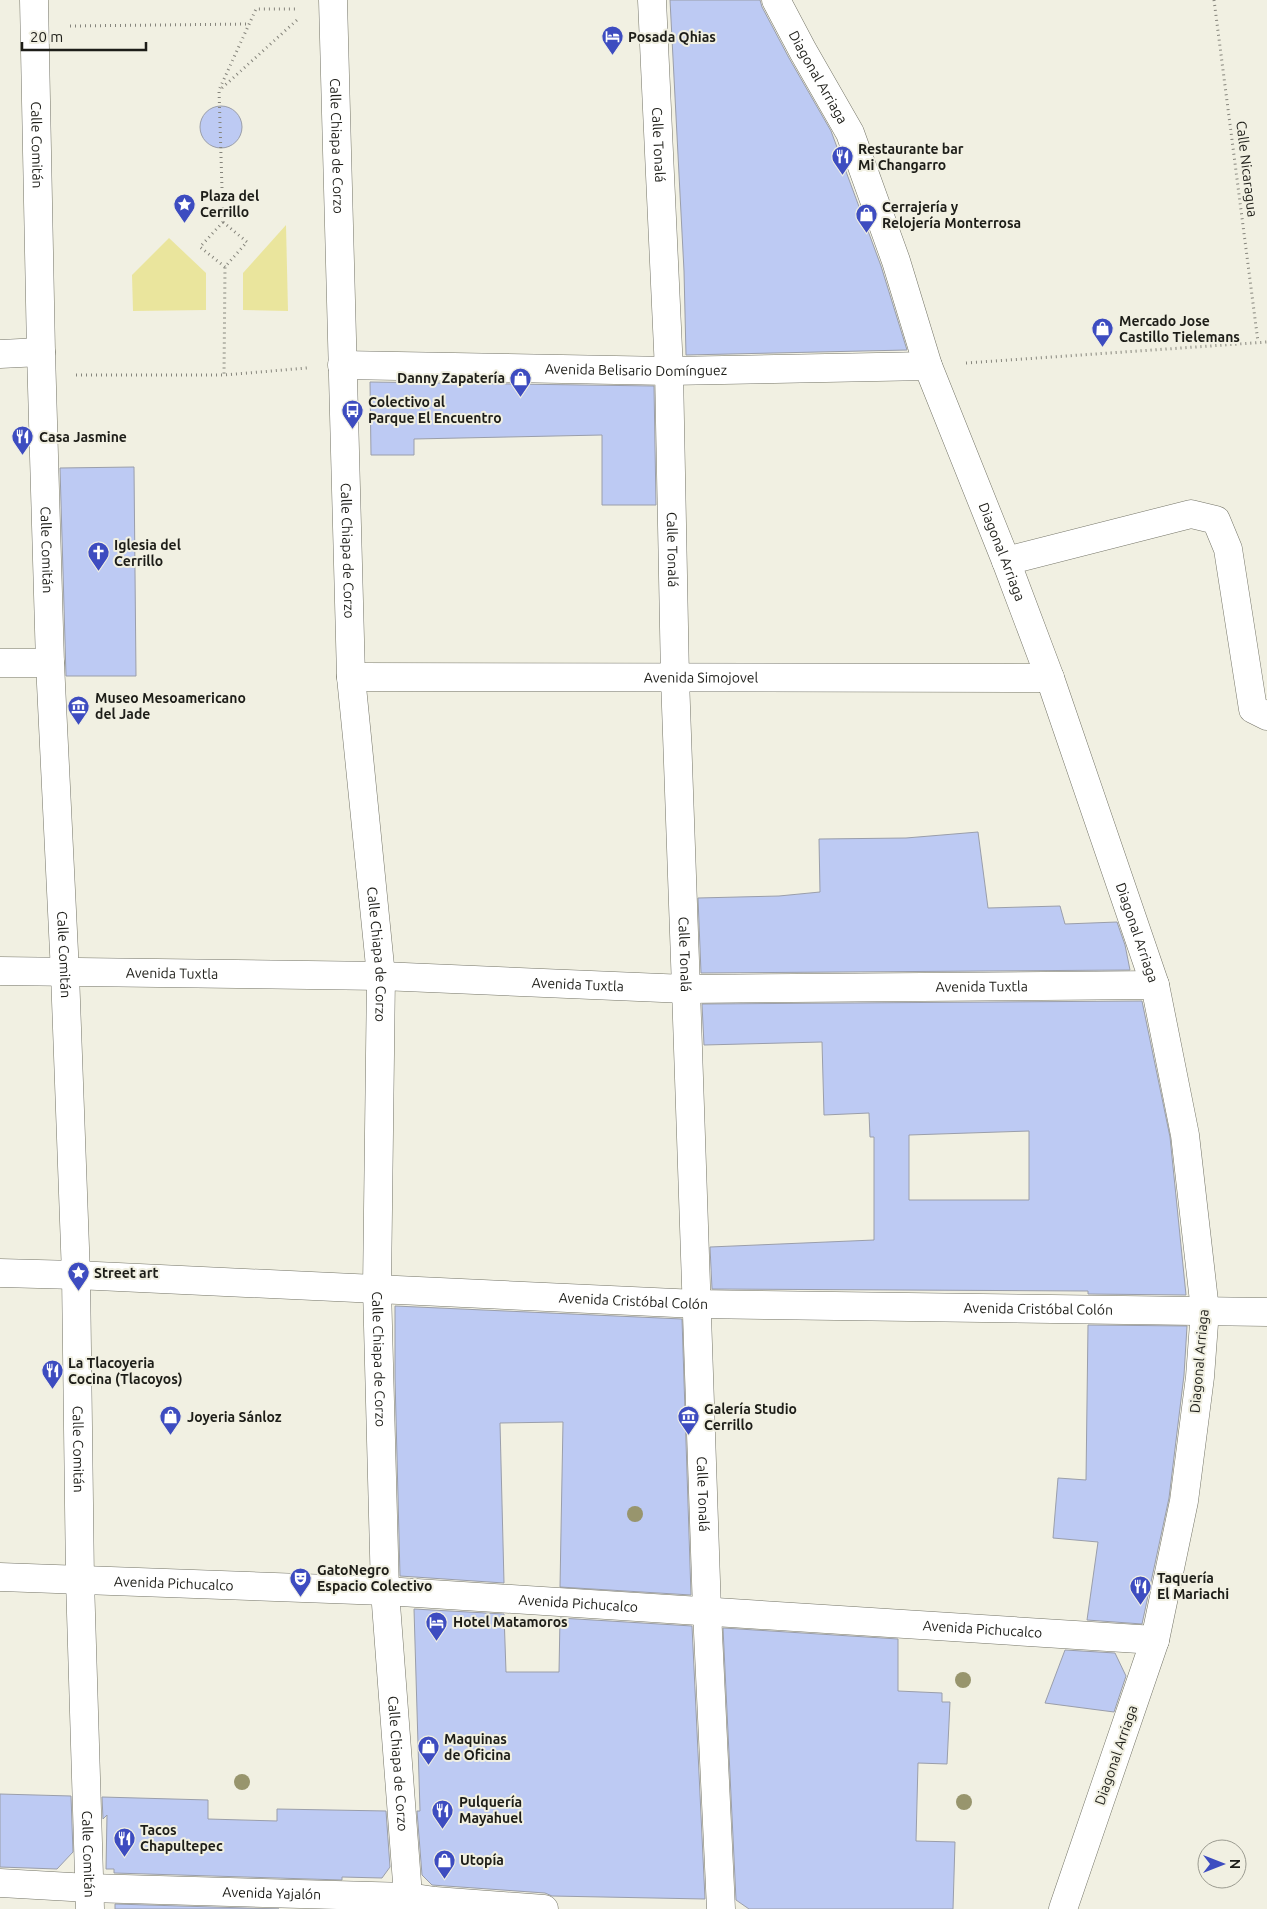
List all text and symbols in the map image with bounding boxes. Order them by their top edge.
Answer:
scale bar [22,20,146,52]
hotel icon: Posada Qhias [600,25,624,56]
text: 20 m [30,28,63,45]
street label: Diagonal Arriaga [786,28,851,127]
place label: Posada Qhias [628,29,716,45]
street label: Calle Chiapa de Corzo [327,78,347,214]
street label: Calle Comitán [28,101,46,189]
street label: Calle Tonalá [649,107,668,183]
street label: Calle Nicaragua [1233,120,1261,218]
place label: Restaurante bar Mi Changarro [858,141,964,173]
restaurant icon: Restaurante bar Mi Changarro [830,145,854,176]
place label: Plaza del Cerrillo [200,188,259,220]
place icon: Plaza del Cerrillo [172,192,196,223]
place label: Cerrajería y Relojería Monterrosa [882,199,1021,231]
shop icon: Cerrajería y Relojería Monterrosa [854,203,878,234]
place label: Mercado Jose Castillo Tielemans [1119,313,1240,345]
shop icon: Mercado Jose Castillo Tielemans [1091,317,1115,348]
street label: Avenida Belisario Domínguez [545,361,727,379]
shop icon: Danny Zapatería [509,366,533,397]
place label: Danny Zapatería [397,370,505,386]
place label: Colectivo al Parque El Encuentro [368,394,502,426]
bus stop icon: Colectivo al Parque El Encuentro [340,398,364,429]
restaurant icon: Casa Jasmine [11,425,35,456]
place label: Casa Jasmine [39,429,127,445]
street label: Calle Chiapa de Corzo [338,483,357,619]
street label: Diagonal Arriaga [975,500,1028,603]
street label: Calle Comitán [37,506,56,594]
street label: Calle Tonalá [664,512,681,587]
place label: Iglesia del Cerrillo [114,537,181,569]
church icon: Iglesia del Cerrillo [86,541,110,572]
street label: Avenida Simojovel [644,669,759,686]
place label: Museo Mesoamericano del Jade [95,690,246,722]
museum icon: Museo Mesoamericano del Jade [67,694,91,725]
street label: Diagonal Arriaga [1113,880,1162,985]
street label: Calle Chiapa de Corzo [364,886,389,1022]
street label: Calle Comitán [54,911,74,998]
street label: Calle Tonalá [675,916,694,992]
street label: Avenida Tuxtla [126,965,218,982]
street label: Avenida Tuxtla [531,974,624,994]
street label: Avenida Tuxtla [935,978,1028,995]
place icon: Street art [66,1261,90,1292]
place label: Street art [94,1265,159,1281]
street label: Avenida Cristóbal Colón [558,1290,708,1312]
street label: Calle Chiapa de Corzo [369,1291,389,1427]
street label: Avenida Cristóbal Colón [963,1300,1113,1318]
street label: Diagonal Arriaga [1186,1308,1212,1414]
place label: La Tlacoyeria Cocina (Tlacoyos) [68,1355,183,1387]
restaurant icon: La Tlacoyeria Cocina (Tlacoyos) [40,1359,64,1390]
place label: Galería Studio Cerrillo [704,1401,797,1433]
shop icon: Joyeria Sánloz [159,1405,183,1436]
museum icon: Galería Studio Cerrillo [676,1405,700,1436]
street label: Calle Comitán [70,1406,87,1493]
place label: Joyeria Sánloz [187,1409,282,1425]
street label: Calle Tonalá [694,1456,712,1532]
place label: GatoNegro Espacio Colectivo [317,1562,432,1594]
theatre icon: GatoNegro Espacio Colectivo [289,1566,313,1597]
place label: Taquería El Mariachi [1157,1570,1229,1602]
street label: Avenida Pichucalco [114,1573,234,1593]
restaurant icon: Taquería El Mariachi [1129,1574,1153,1605]
street label: Avenida Pichucalco [518,1592,639,1615]
hotel icon: Hotel Matamoros [425,1610,449,1641]
place label: Hotel Matamoros [453,1614,568,1630]
street label: Avenida Pichucalco [922,1617,1043,1641]
street label: Calle Chiapa de Corzo [385,1695,411,1832]
street label: Diagonal Arriaga [1091,1703,1141,1807]
place label: Maquinas de Oficina [444,1731,511,1763]
shop icon: Maquinas de Oficina [416,1735,440,1766]
place label: Pulquería Mayahuel [459,1794,523,1826]
restaurant icon: Pulquería Mayahuel [431,1798,455,1829]
street label: Calle Comitán [79,1810,98,1898]
place label: Tacos Chapultepec [140,1822,223,1854]
restaurant icon: Tacos Chapultepec [112,1826,136,1857]
north arrow [1197,1839,1247,1889]
shop icon: Utopía [432,1848,456,1879]
place label: Utopía [460,1852,504,1868]
text: N [1227,1859,1243,1869]
street label: Avenida Yajalón [222,1884,321,1903]

